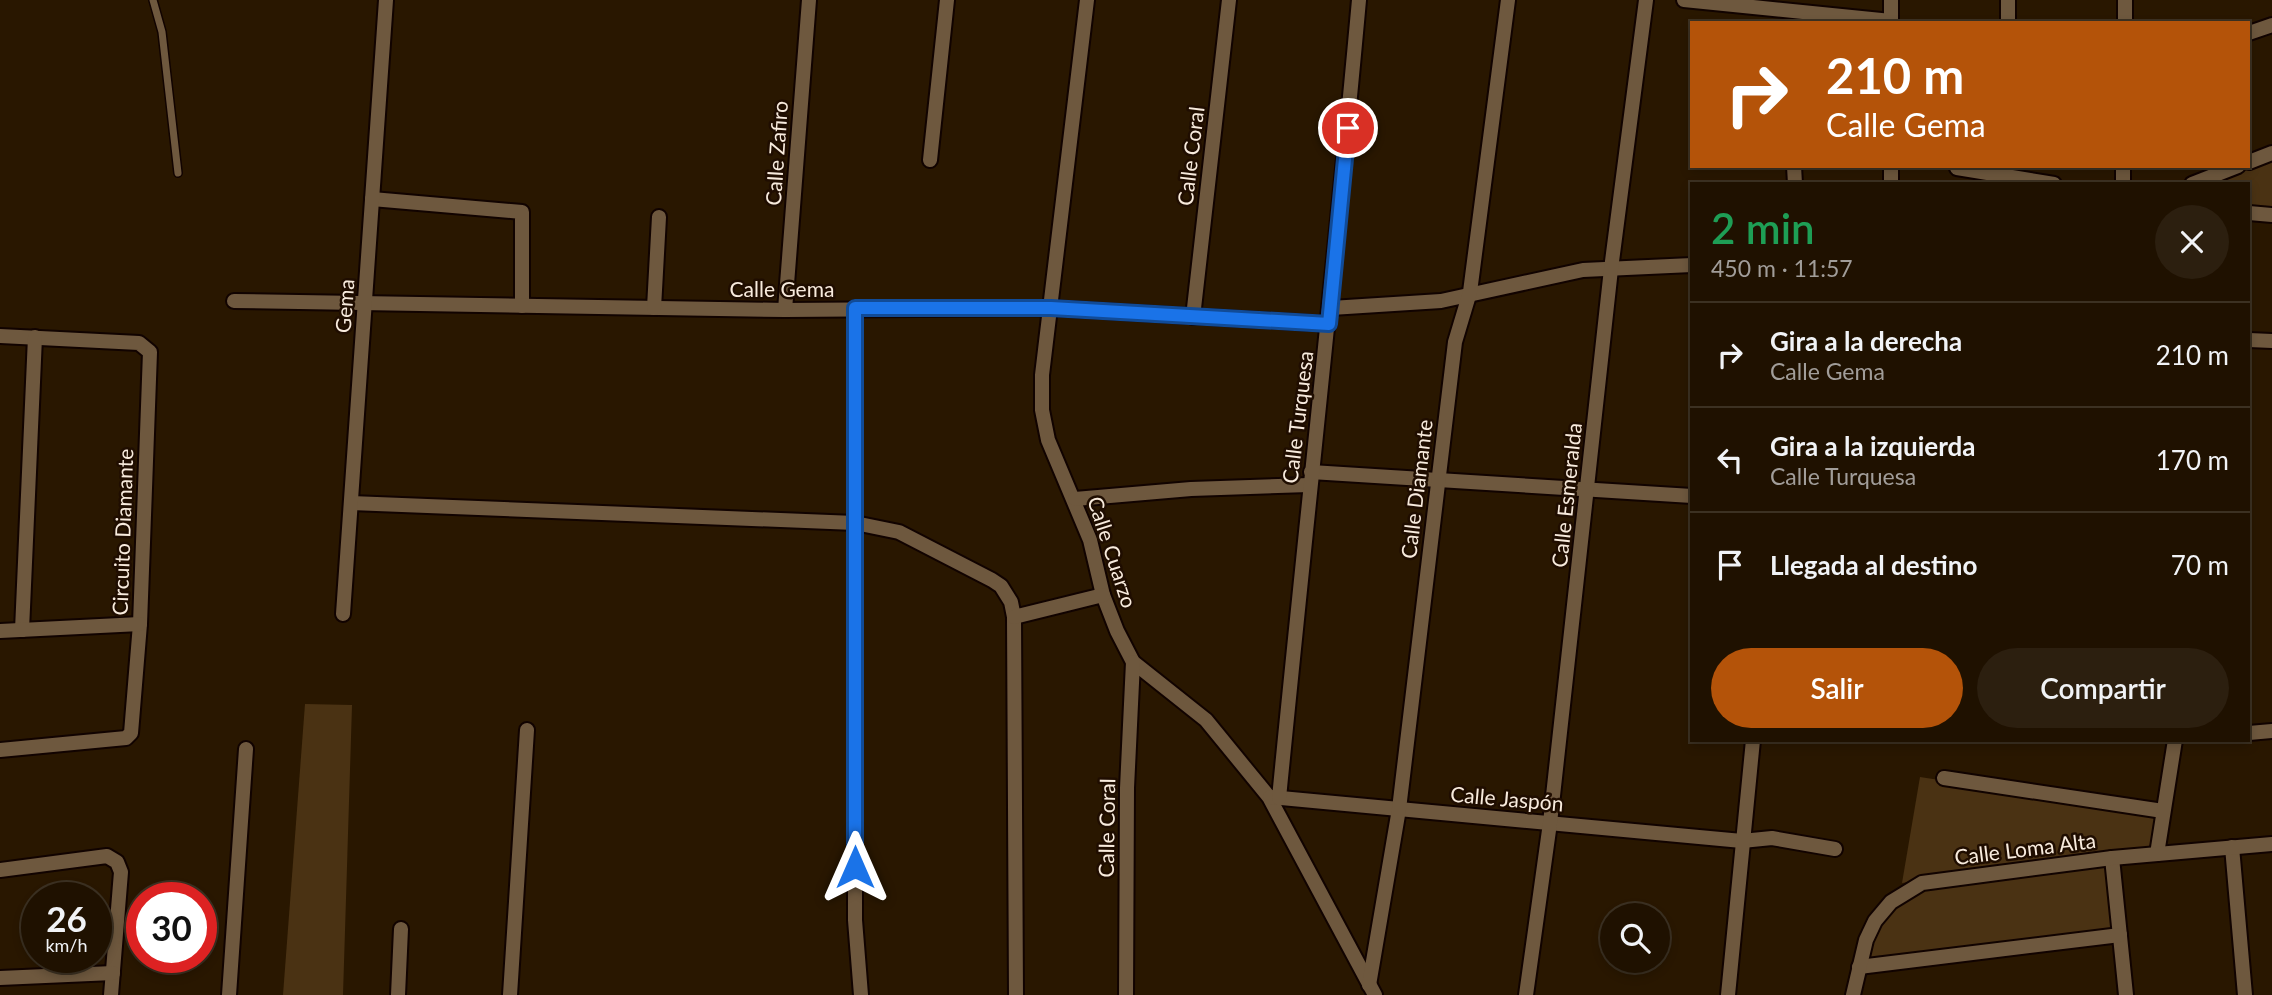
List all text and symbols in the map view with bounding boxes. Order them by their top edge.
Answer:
text: 210 m [1826,46,1964,104]
icon: right [1711,49,1802,140]
pin [1318,98,1378,158]
street label: Calle Zafiro [760,100,792,206]
street label: Calle Coral [1172,105,1208,207]
text: Calle Gema [1826,105,1986,144]
icon: arrive [1329,109,1367,147]
text: 2 min [1711,203,1815,253]
button: close [2155,205,2229,279]
text: 450 m · 11:57 [1711,254,1853,282]
street label: Calle Gema [730,276,834,301]
street label: Gema [330,278,358,334]
text: Gira a la derecha [1770,325,1962,357]
icon: right [1711,336,1749,374]
text: 210 m [2156,339,2229,371]
street label: Calle Turquesa [1276,349,1318,485]
text: Calle Gema [1770,357,1885,385]
street label: Calle Diamante [1395,418,1437,560]
street label: Calle Esmeralda [1546,421,1586,569]
text: Gira a la izquierda [1770,430,1976,462]
icon: left [1711,441,1749,479]
text: 170 m [2156,444,2229,476]
street label: Circuito Diamante [107,448,137,616]
text: Calle Turquesa [1770,462,1916,490]
street label: Calle Cuarzo [1083,493,1143,611]
icon: arrive [1711,546,1749,584]
text: Llegada al destino [1770,549,1977,581]
text: 70 m [2171,549,2229,581]
button: Salir [1711,648,1963,728]
button: Compartir [1977,648,2229,728]
street label: Calle Coral [1093,778,1119,878]
street label: Calle Jaspón [1449,781,1565,815]
street label: Calle Loma Alta [1953,827,2097,869]
position arrow [818,830,892,904]
speed limit sign: 30 [126,882,217,973]
text: 26 [46,897,87,939]
map controls [1600,903,1670,973]
button: search [1600,903,1670,973]
text: km/h [45,934,88,956]

